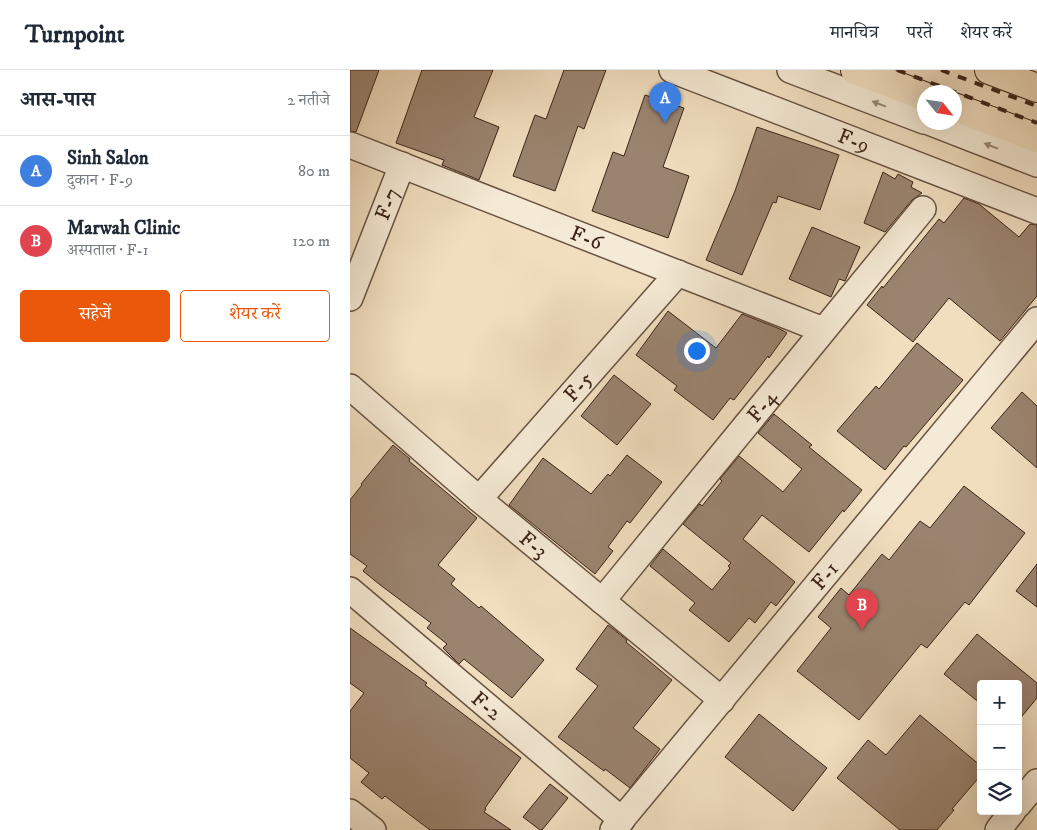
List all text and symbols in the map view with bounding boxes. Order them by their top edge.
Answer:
text: Turnpoint [25,20,124,50]
text: मानचित्र [830,22,879,44]
text: परतें [907,22,932,44]
text: शेयर करें [960,22,1012,44]
pin: A [649,82,681,123]
north arrow [917,85,962,130]
text: आस-पास [20,87,95,113]
text: 2 नतीजे [287,90,330,110]
one-way arrow [871,100,886,108]
street label: F-9 [834,123,873,159]
one-way arrow [984,142,999,149]
text: Sinh Salon [67,147,149,170]
text: A [31,161,41,181]
text: 80 m [298,161,330,181]
text: दुकान · F-9 [67,170,133,190]
street label: F-7 [370,184,406,224]
text: Marwah Clinic [67,217,180,240]
street label: F-6 [566,220,607,257]
text: B [31,231,41,251]
text: 120 m [292,231,330,251]
text: अस्पताल · F-1 [67,240,149,260]
button: सहेजें [20,290,170,342]
button: शेयर करें [180,290,330,342]
your location [684,338,710,364]
street label: F-5 [559,367,599,408]
street label: F-4 [742,385,784,428]
street label: F-3 [514,526,553,564]
street label: F-1 [806,557,845,596]
pin: B [846,589,878,630]
map controls [977,680,1022,815]
button: + [977,680,1022,725]
street label: F-2 [466,686,507,727]
button: − [977,725,1022,770]
button: layers [977,770,1022,815]

